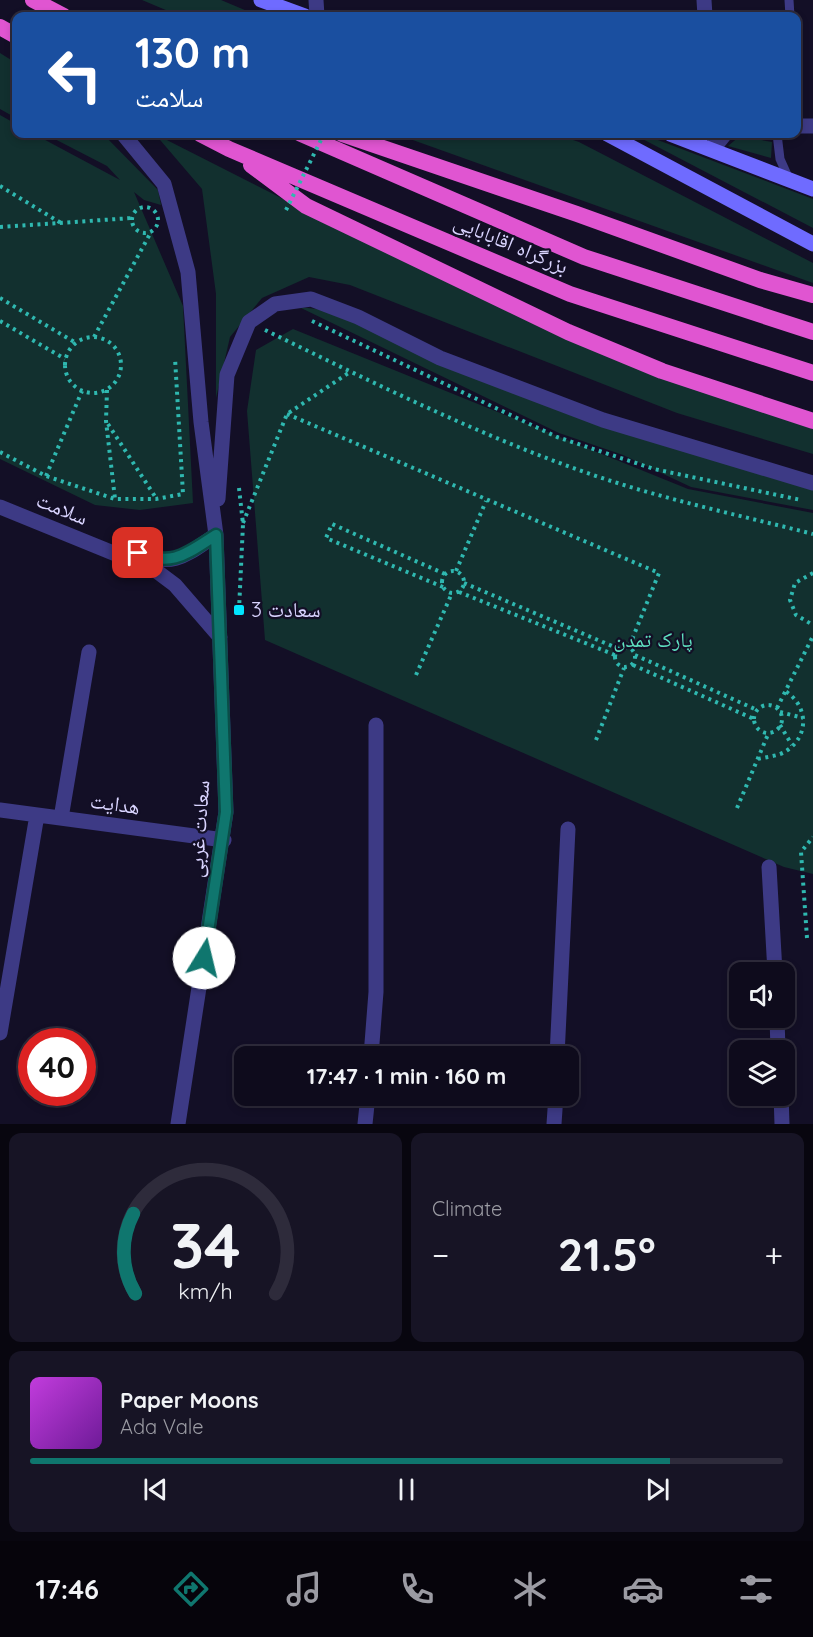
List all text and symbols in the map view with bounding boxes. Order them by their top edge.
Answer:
text: 130 m [135,26,250,79]
icon: left [36,36,114,114]
text: سلامت [135,80,204,114]
street label: بزرگراه اقابابایی [450,207,573,280]
street label: سلامت [33,486,92,530]
pin [112,527,163,578]
icon: arrive [121,536,154,569]
place label: سعادت 3 [251,596,320,622]
marker: سعادت 3 [232,603,246,617]
park label: پارک تمدن [613,626,693,652]
street label: سعادت غربی [182,779,215,879]
street label: هدایت [89,787,142,819]
position arrow [172,926,236,990]
map controls [729,962,795,1106]
button: sound [729,962,795,1028]
speed limit sign: 40 [18,1028,96,1106]
button: layers [729,1040,795,1106]
text: 17:47 · 1 min · 160 m [307,1062,506,1090]
text: Climate [432,1196,502,1221]
text: 34 [170,1206,241,1284]
text: 21.5° [558,1226,656,1282]
text: − [432,1234,449,1275]
text: + [764,1234,783,1275]
text: km/h [178,1279,233,1305]
text: Paper Moons [120,1386,259,1414]
text: Ada Vale [120,1414,204,1439]
icon: previous [139,1473,172,1506]
icon: pause [390,1473,423,1506]
icon: next [641,1473,674,1506]
icon: directions [170,1568,212,1610]
icon: music [283,1568,325,1610]
icon: phone [396,1568,438,1610]
icon: climate [509,1568,551,1610]
icon: car [622,1568,664,1610]
icon: filters [735,1568,777,1610]
text: 17:46 [36,1572,99,1606]

